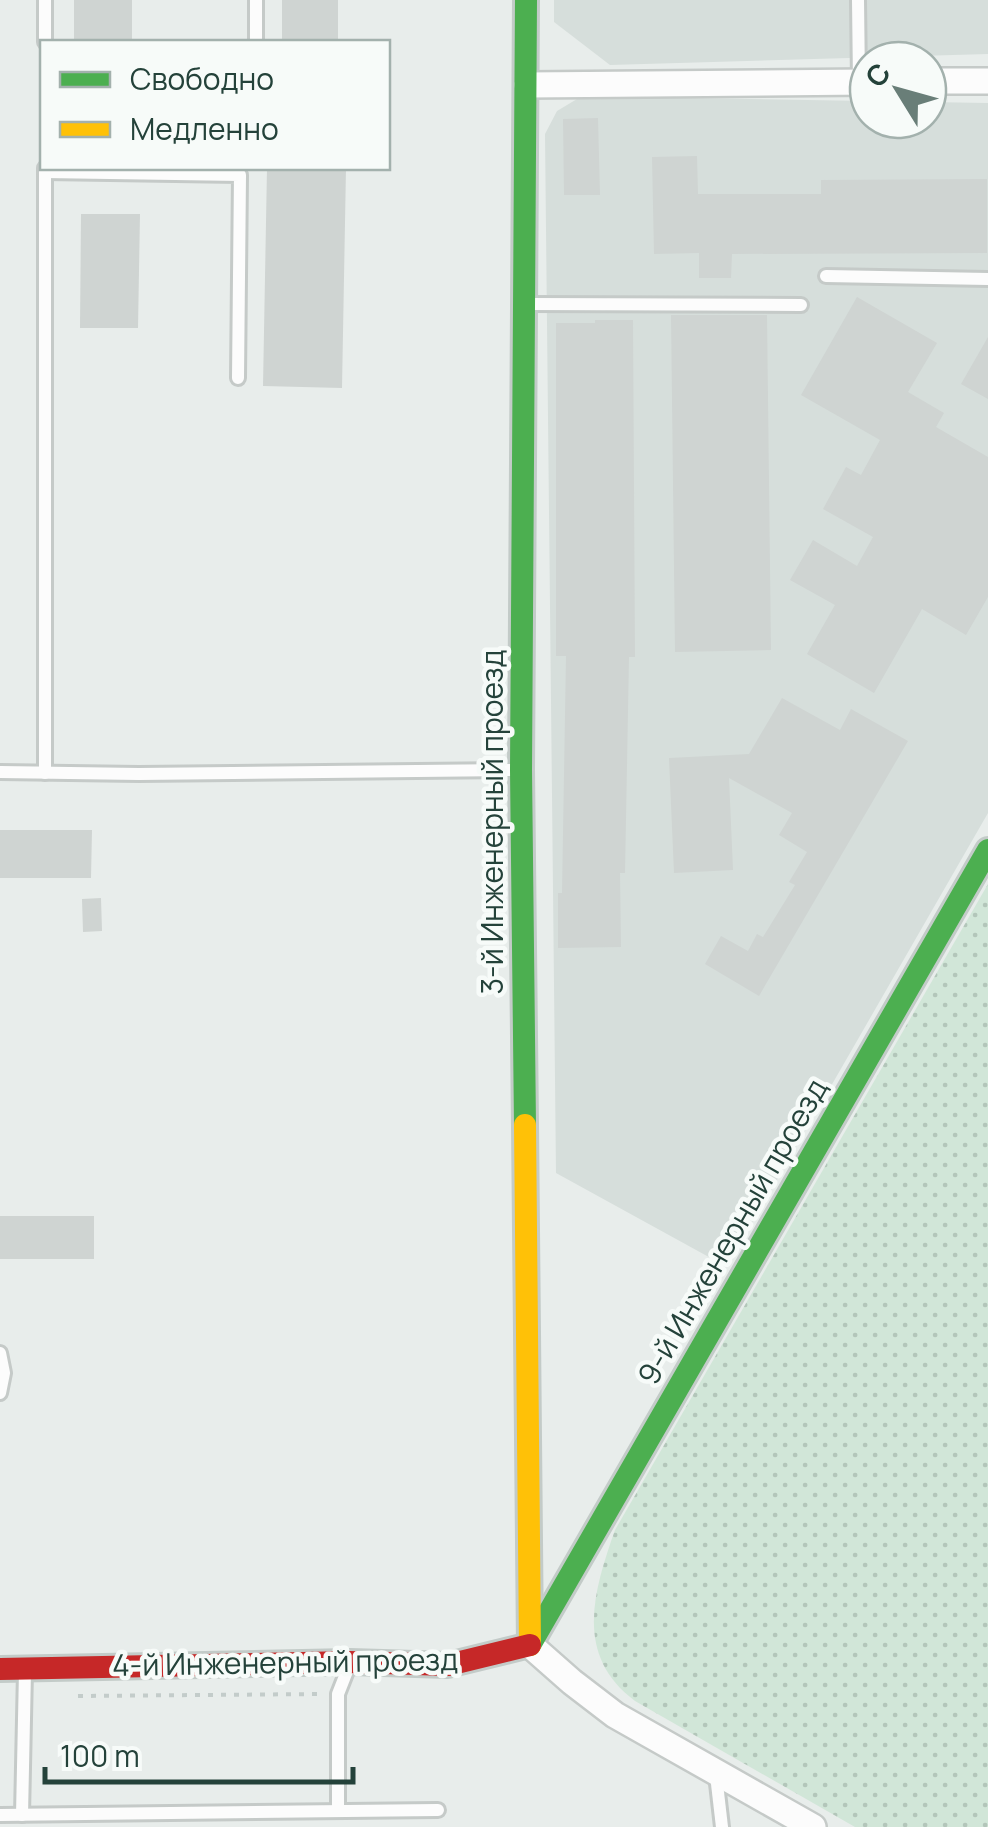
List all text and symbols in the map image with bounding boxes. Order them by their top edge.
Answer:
legend [40,40,390,170]
north arrow [848,40,948,140]
text: С [856,55,899,94]
text: Свободно [130,58,274,99]
text: Медленно [130,108,279,149]
street label: 3-й Инженерный проезд [471,649,512,995]
street label: 9-й Инженерный проезд [627,1071,836,1392]
street label: 4-й Инженерный проезд [112,1638,458,1685]
scale bar [45,1722,352,1784]
text: 100 m [60,1735,140,1776]

